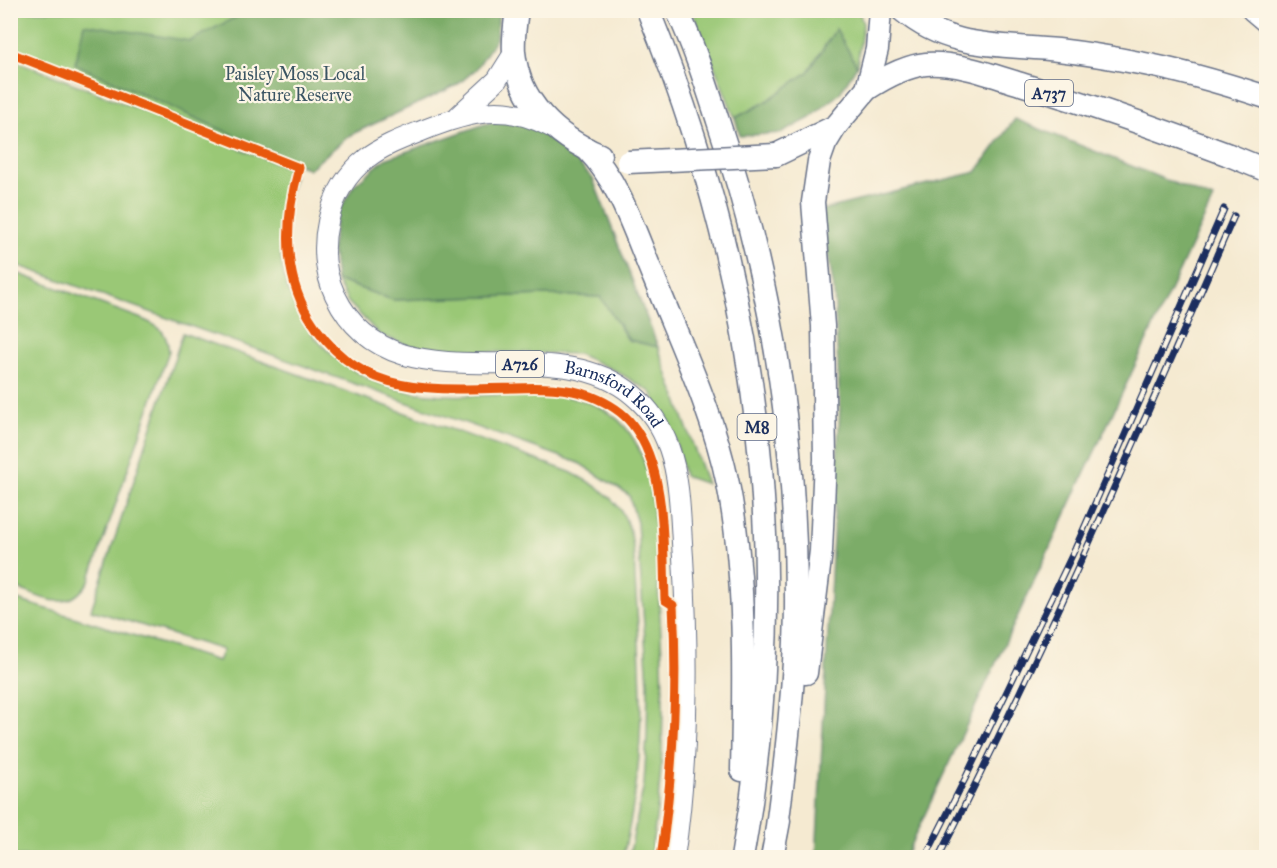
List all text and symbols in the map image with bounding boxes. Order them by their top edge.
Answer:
park label: Paisley Moss Local Nature Reserve [225,63,365,106]
road number: A737 [1025,80,1073,106]
road number: A726 [496,351,544,377]
street label: Barnsford Road [562,356,668,432]
road number: M8 [738,414,777,440]

